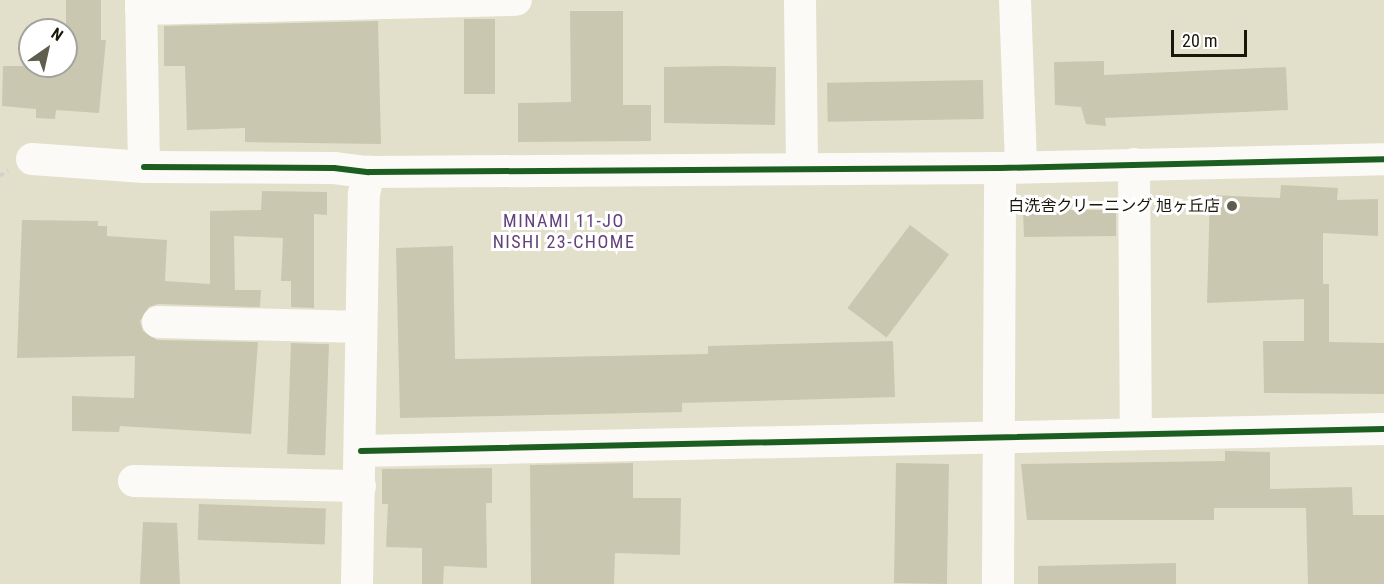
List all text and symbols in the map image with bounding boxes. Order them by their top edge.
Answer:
north arrow [18,18,78,78]
scale bar [1174,18,1250,56]
text: N [48,24,67,45]
text: 20 m [1182,30,1217,51]
place label: 白洗舎クリーニング 旭ヶ丘店 [1008,196,1220,216]
marker: 白洗舎クリーニング 旭ヶ丘店 [1225,199,1239,213]
district label: MINAMI 11-JO NISHI 23-CHOME [493,211,635,254]

